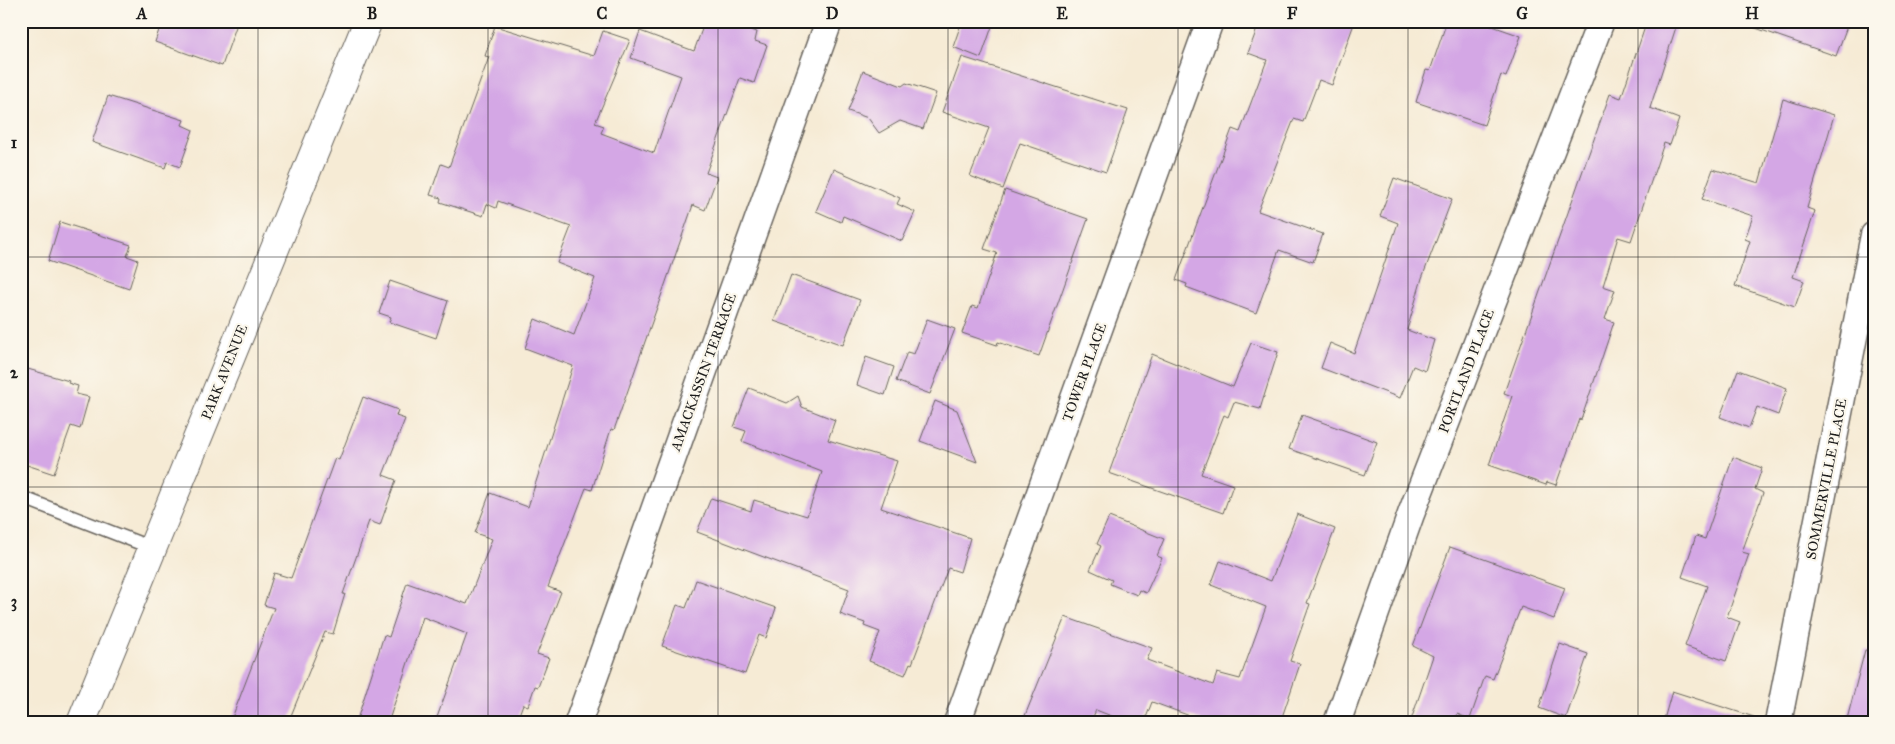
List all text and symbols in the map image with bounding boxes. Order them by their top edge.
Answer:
text: A [136,4,148,23]
text: B [367,4,377,23]
text: C [597,4,608,23]
text: D [826,4,839,23]
text: E [1056,4,1068,23]
text: F [1287,4,1298,23]
text: G [1516,4,1528,23]
text: H [1745,4,1759,23]
text: 1 [11,133,18,152]
street label: AMACKASSIN TERRACE [667,291,740,454]
street label: PORTLAND PLACE [1435,307,1498,436]
street label: TOWER PLACE [1059,321,1110,424]
street label: PARK AVENUE [198,322,251,422]
text: 2 [10,363,19,382]
street label: SOMMERVILLE PLACE [1803,397,1850,561]
text: 3 [11,592,17,612]

